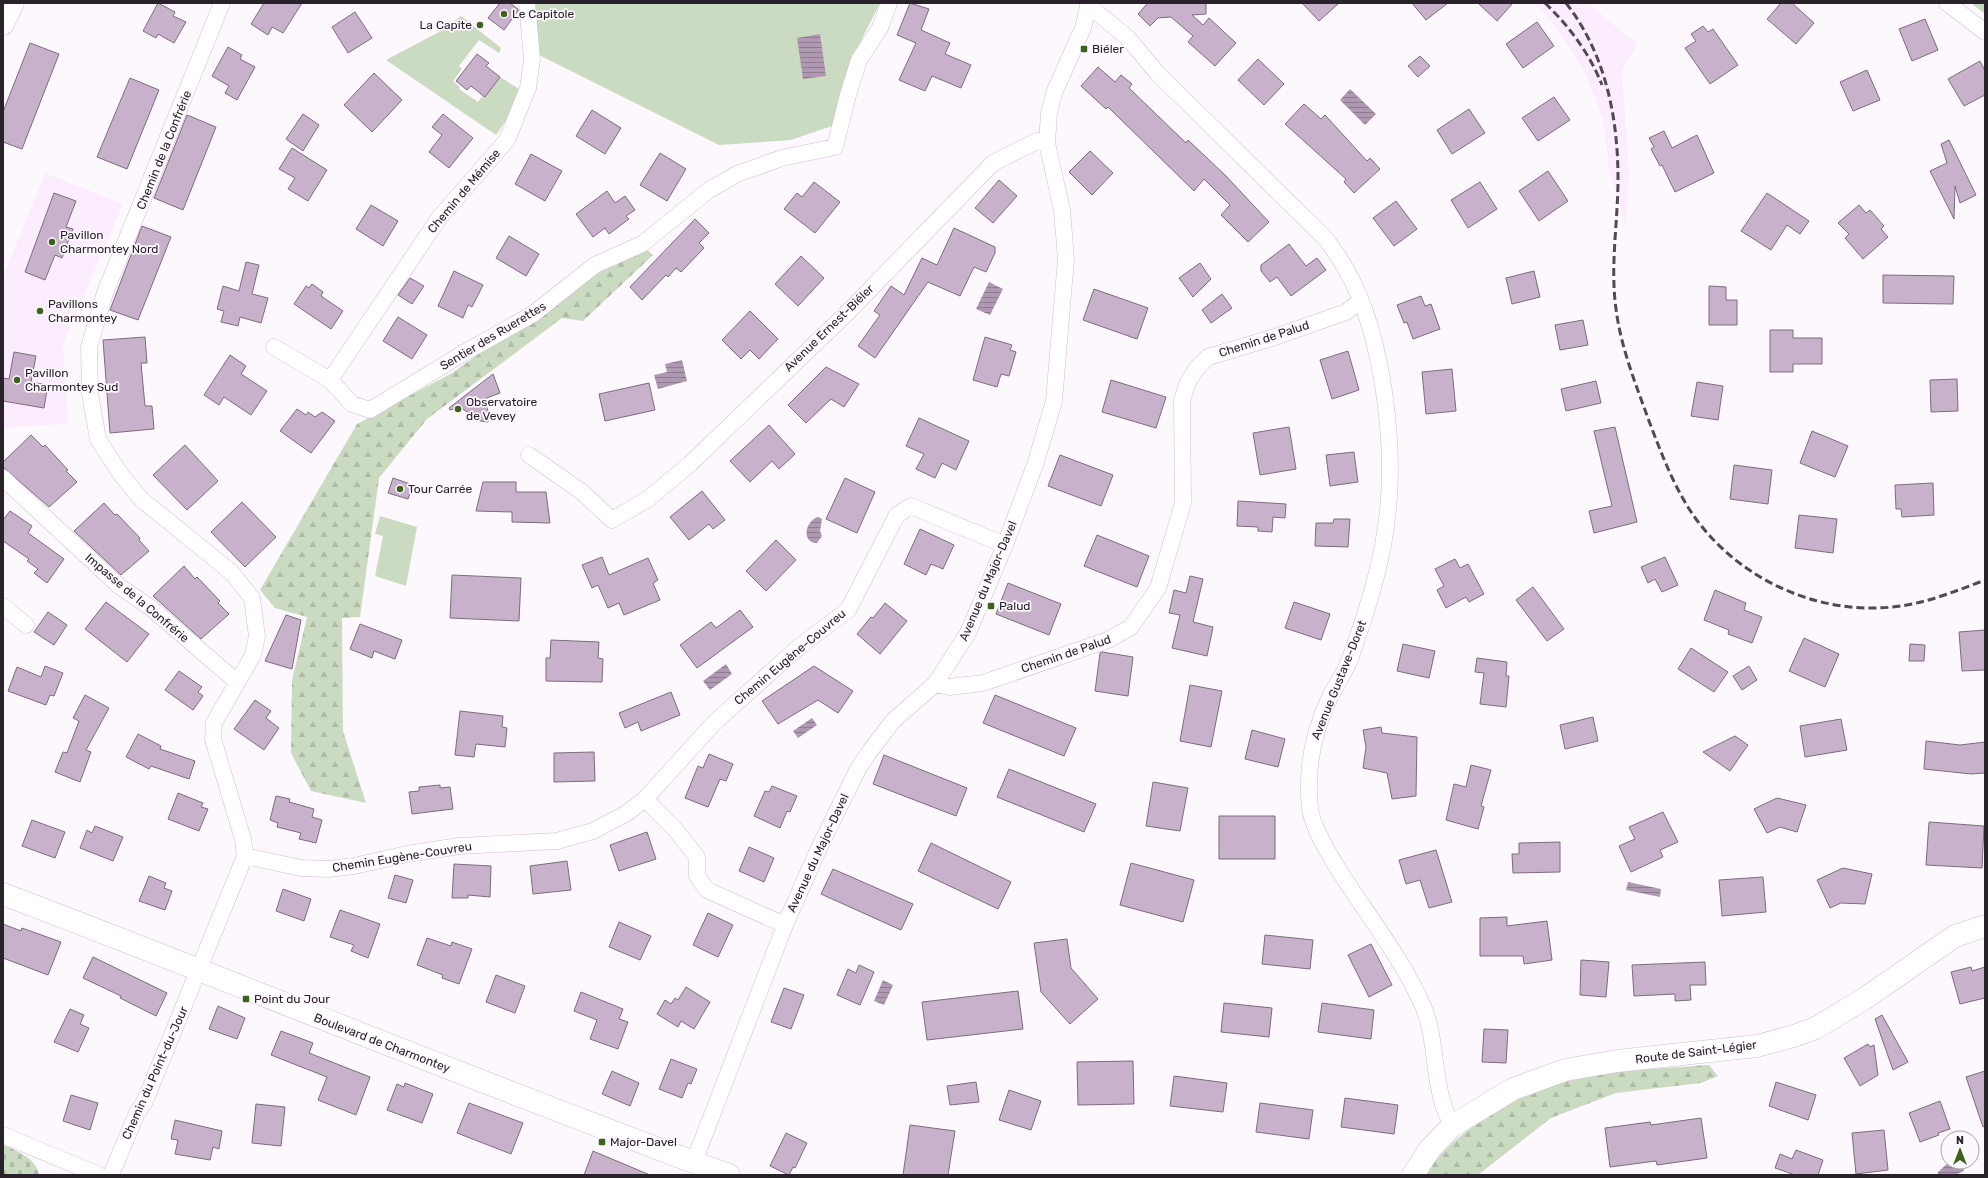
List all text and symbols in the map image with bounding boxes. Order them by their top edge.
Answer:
place label: Le Capitole [512,7,574,21]
marker: Le Capitole [499,9,509,19]
place label: La Capite [420,18,472,32]
marker: La Capite [475,20,485,30]
place label: Biéler [1092,42,1124,56]
marker: Biéler [1079,44,1089,54]
street label: Chemin de la Confrérie [134,88,194,212]
street label: Chemin de Mémise [425,146,503,236]
place label: Pavillon Charmontey Nord [60,228,158,256]
marker: Pavillon Charmontey Nord [47,237,57,247]
street label: Avenue Ernest-Biéler [781,281,877,374]
place label: Pavillons Charmontey [48,297,117,325]
street label: Sentier des Ruerettes [438,299,548,373]
marker: Pavillons Charmontey [35,306,45,316]
street label: Chemin de Palud [1217,318,1311,360]
place label: Pavillon Charmontey Sud [25,366,118,394]
marker: Pavillon Charmontey Sud [12,375,22,385]
place label: Observatoire de Vevey [466,395,538,423]
marker: Observatoire de Vevey [453,404,463,414]
place label: Tour Carrée [408,482,472,496]
marker: Tour Carrée [395,484,405,494]
street label: Avenue du Major-Davel [956,519,1020,643]
street label: Impasse de la Confrérie [82,551,192,646]
place label: Palud [999,599,1031,613]
marker: Palud [986,601,996,611]
street label: Chemin Eugène-Couvreu [731,606,849,708]
street label: Avenue Gustave-Doret [1309,618,1369,742]
street label: Chemin de Palud [1019,632,1113,676]
street label: Avenue du Major-Davel [784,791,852,914]
street label: Chemin Eugène-Couvreu [331,839,473,875]
place label: Point du Jour [254,992,330,1006]
marker: Point du Jour [241,994,251,1004]
street label: Chemin du Point-du-Jour [119,1004,191,1142]
street label: Boulevard de Charmontey [312,1010,453,1076]
street label: Route de Saint-Légier [1634,1038,1758,1066]
north arrow [1940,1130,1980,1170]
text: N [1956,1134,1964,1147]
place label: Major-Davel [610,1135,677,1149]
marker: Major-Davel [597,1137,607,1147]

